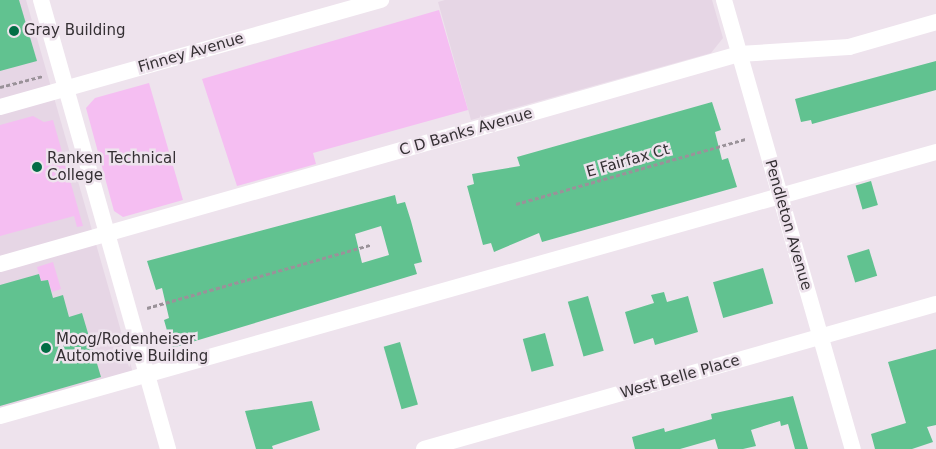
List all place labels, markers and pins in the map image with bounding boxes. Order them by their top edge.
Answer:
place label: Gray Building [24,22,125,40]
marker: Gray Building [8,25,20,37]
place label: Ranken Technical College [47,149,176,184]
marker: Ranken Technical College [31,161,43,173]
place label: Moog/Rodenheiser Automotive Building [56,330,208,365]
marker: Moog/Rodenheiser Automotive Building [40,342,52,354]

